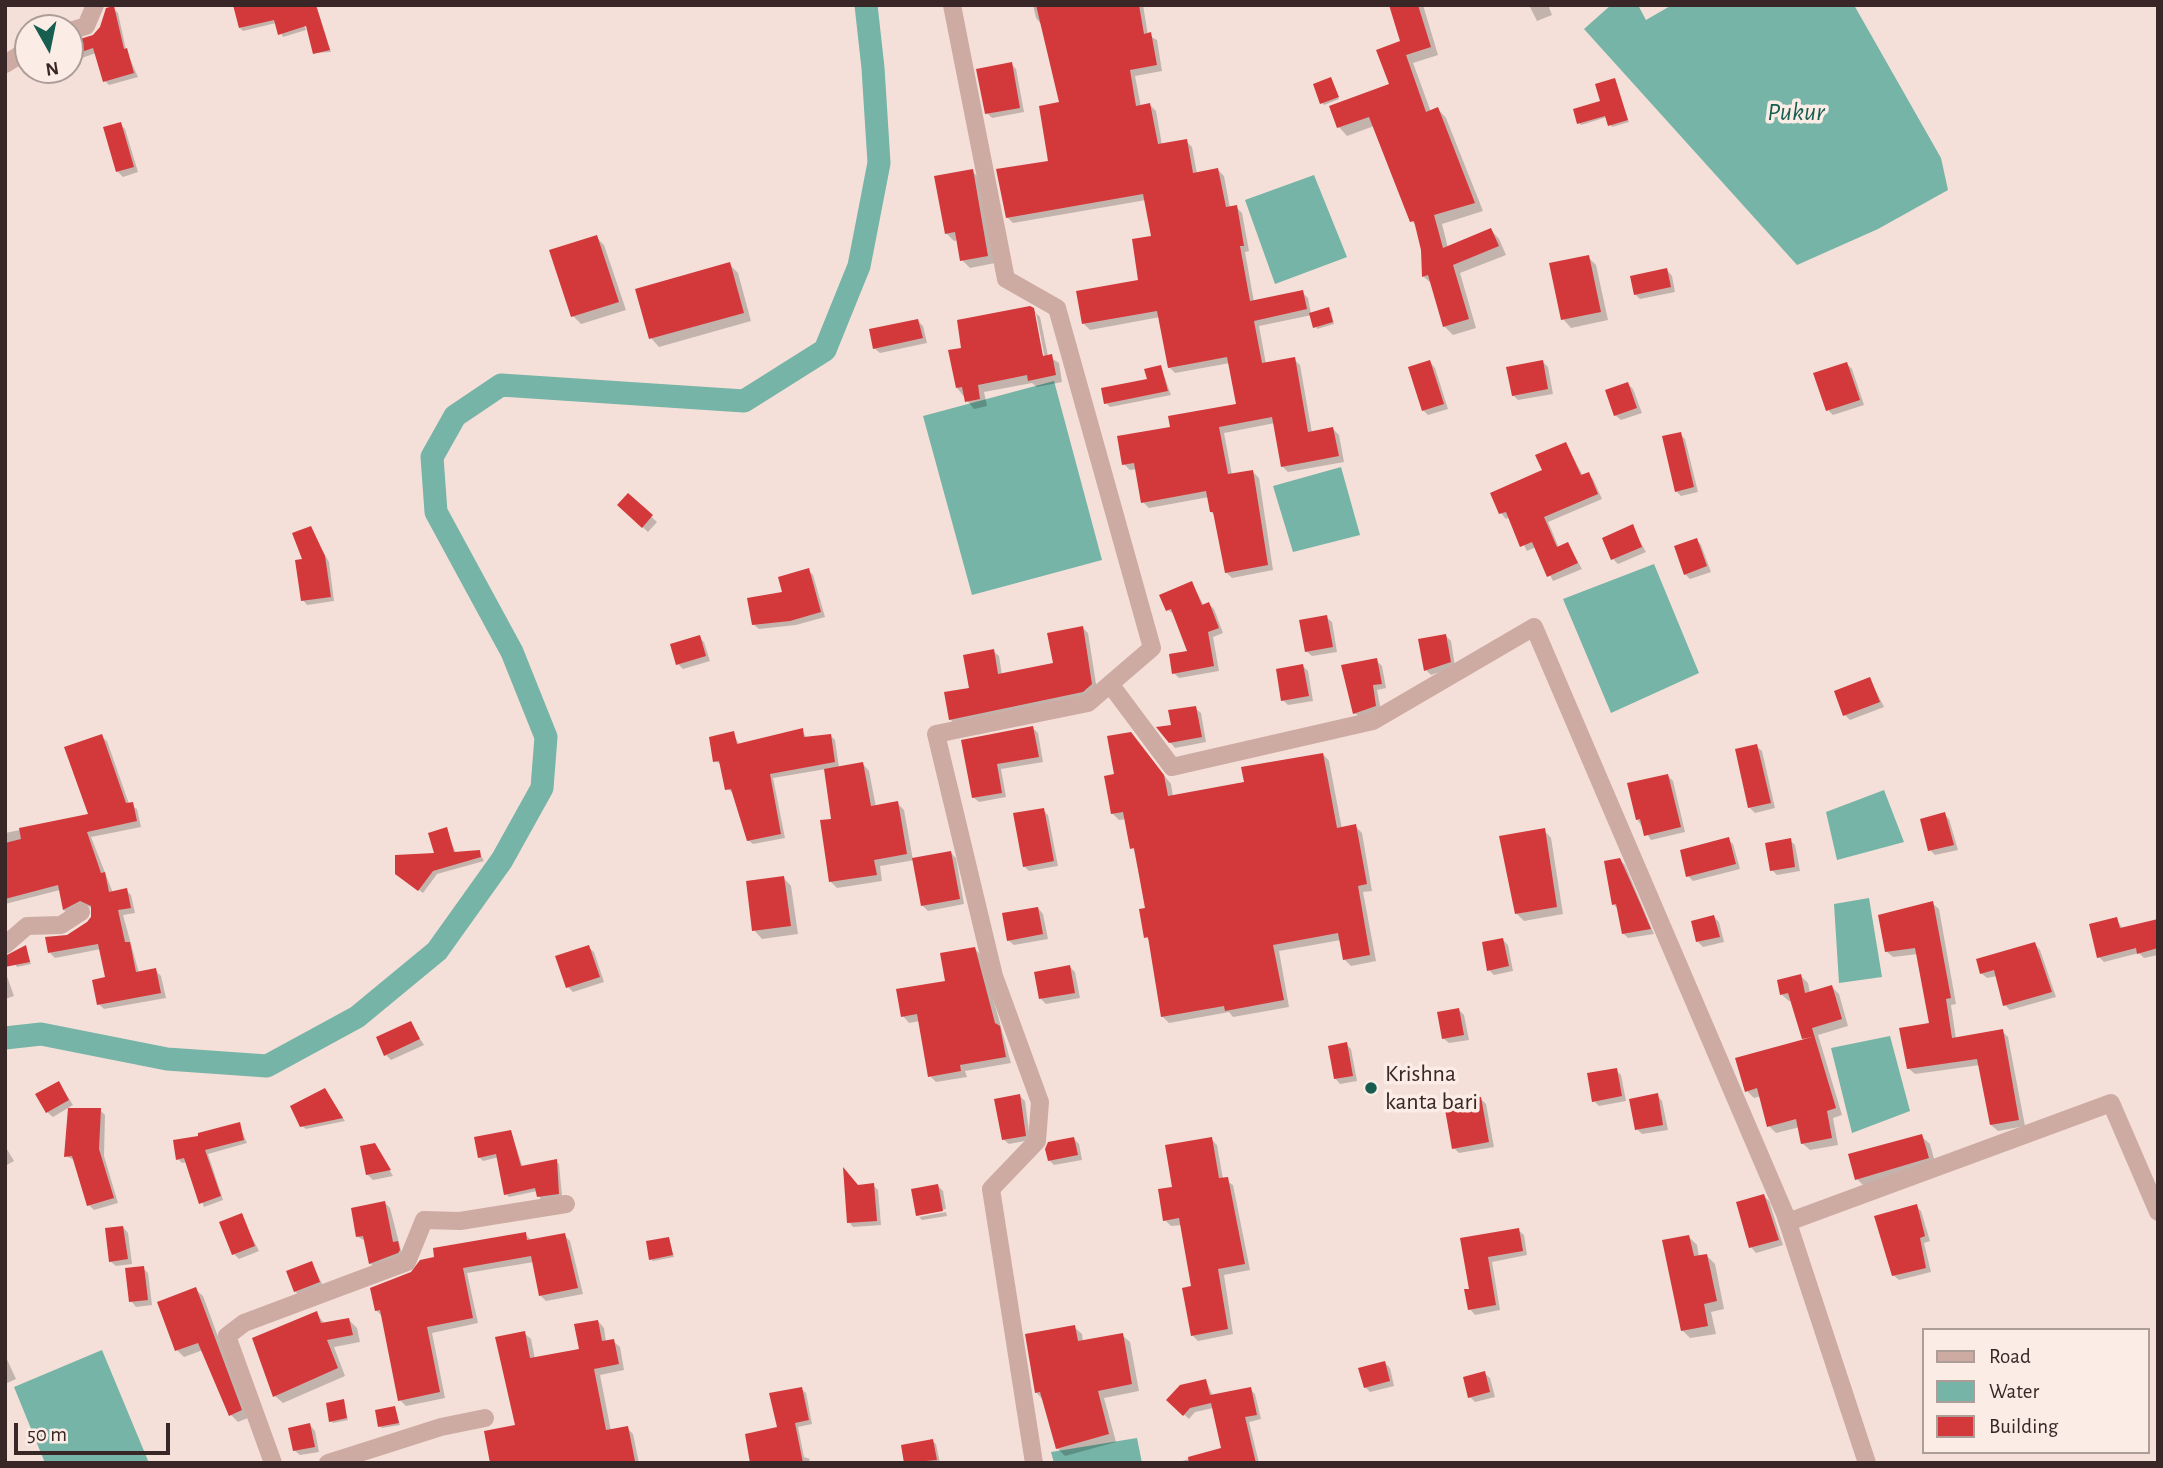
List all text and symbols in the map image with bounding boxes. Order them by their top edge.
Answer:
north arrow [14,14,84,84]
text: N [44,58,60,79]
water label: Pukur [1767,96,1825,128]
place label: Krishna kanta bari [1385,1060,1478,1116]
marker: Krishna kanta bari [1363,1080,1379,1096]
legend [1922,1328,2149,1454]
text: Road [1989,1346,2031,1367]
text: Water [1989,1381,2039,1402]
scale bar [18,1408,173,1452]
text: Building [1989,1416,2058,1437]
text: 50 m [27,1424,67,1445]

